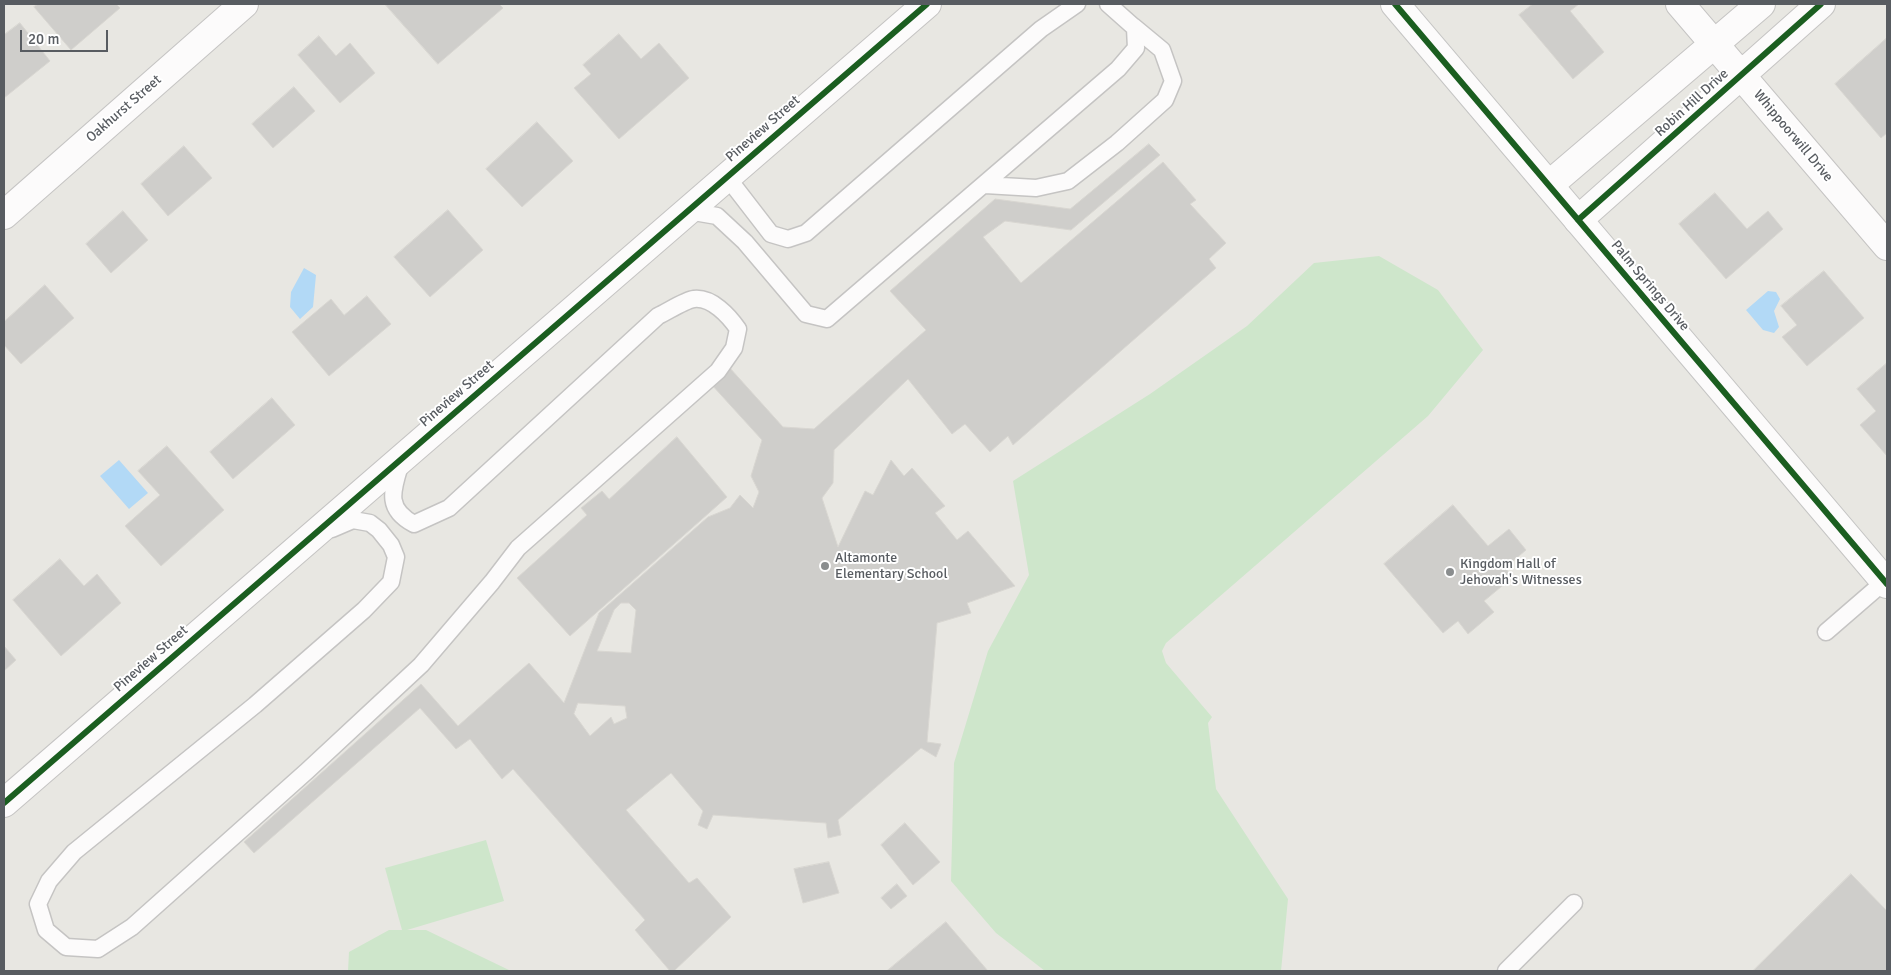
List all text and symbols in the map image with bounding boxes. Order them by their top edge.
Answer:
scale bar [22,20,110,52]
text: 20 m [28,30,59,48]
street label: Robin Hill Drive [1652,66,1732,140]
street label: Oakhurst Street [83,72,165,146]
street label: Whippoorwill Drive [1750,87,1836,185]
street label: Pineview Street [723,92,803,166]
street label: Palm Springs Drive [1607,237,1693,335]
street label: Pineview Street [417,357,497,431]
place label: Altamonte Elementary School [835,550,948,582]
place label: Kingdom Hall of Jehovah's Witnesses [1460,556,1582,588]
marker: Altamonte Elementary School [819,560,831,572]
marker: Kingdom Hall of Jehovah's Witnesses [1444,566,1456,578]
street label: Pineview Street [111,622,191,696]

